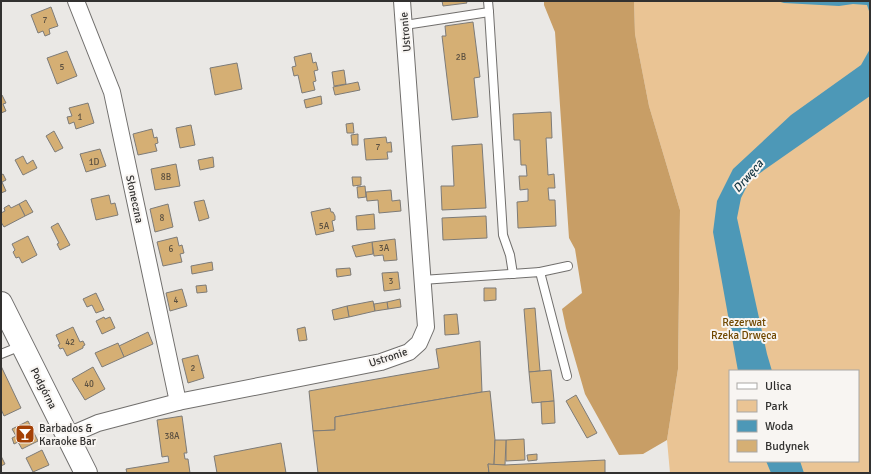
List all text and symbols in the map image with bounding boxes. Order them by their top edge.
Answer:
street label: Ustronie [397,12,414,52]
house number: 7 [43,15,48,26]
house number: 2B [456,52,466,63]
house number: 5 [60,62,65,73]
house number: 1 [78,112,83,123]
house number: 7 [376,142,381,153]
water label: Drwęca [730,156,767,196]
house number: 1D [89,157,100,168]
house number: 8B [161,172,171,183]
street label: Słoneczna [123,174,146,225]
house number: 8 [160,213,165,224]
house number: 5A [319,221,330,232]
house number: 3A [379,243,390,254]
house number: 6 [169,244,174,255]
house number: 3 [389,276,394,287]
house number: 4 [174,295,179,306]
park label: Rezerwat Rzeka Drwęca [711,316,777,342]
house number: 42 [65,337,75,348]
street label: Ustronie [367,345,409,370]
house number: 2 [191,363,196,374]
street label: Podgórna [28,365,60,411]
legend [729,370,859,462]
house number: 40 [84,379,94,390]
text: Ulica [765,379,792,394]
text: Park [765,399,788,414]
text: Woda [765,419,793,434]
place label: Barbados & Karaoke Bar [39,422,96,448]
bar icon: Barbados & Karaoke Bar [14,423,36,445]
house number: 38A [164,431,180,442]
text: Budynek [765,439,809,454]

